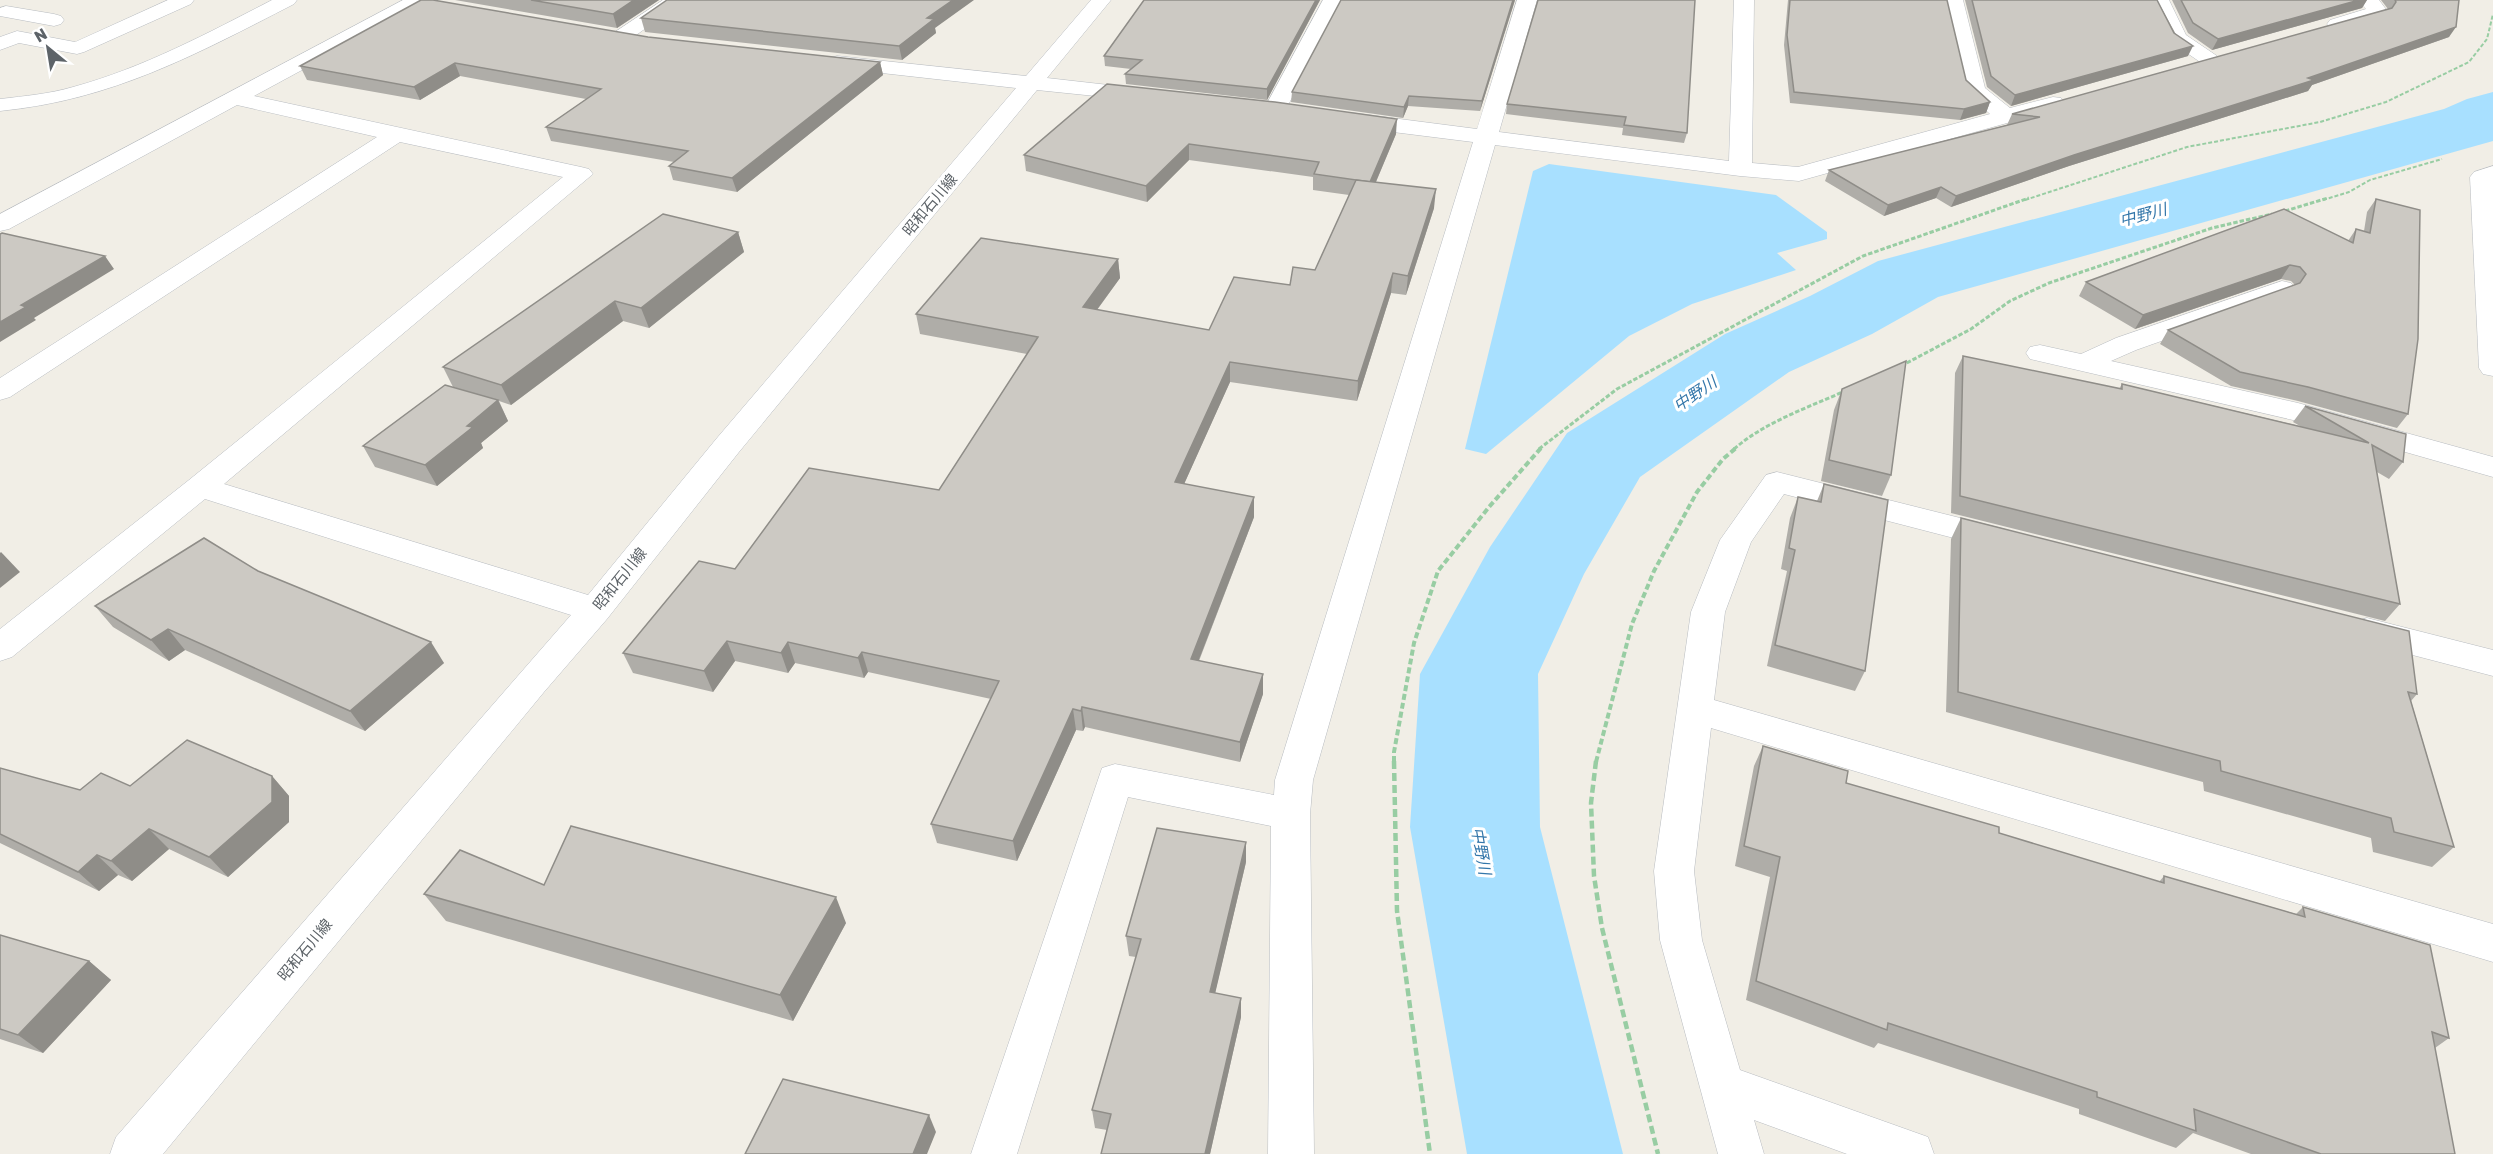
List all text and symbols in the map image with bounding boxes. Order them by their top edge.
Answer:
north arrow [18,18,78,78]
text: N [31,24,50,47]
street label: 昭和石川線 [899,170,961,240]
water label: 中野川 [2117,199,2171,230]
water label: 中野川 [1670,372,1722,415]
street label: 昭和石川線 [589,544,651,614]
water label: 中野川 [1467,826,1495,878]
street label: 昭和石川線 [274,915,336,985]

